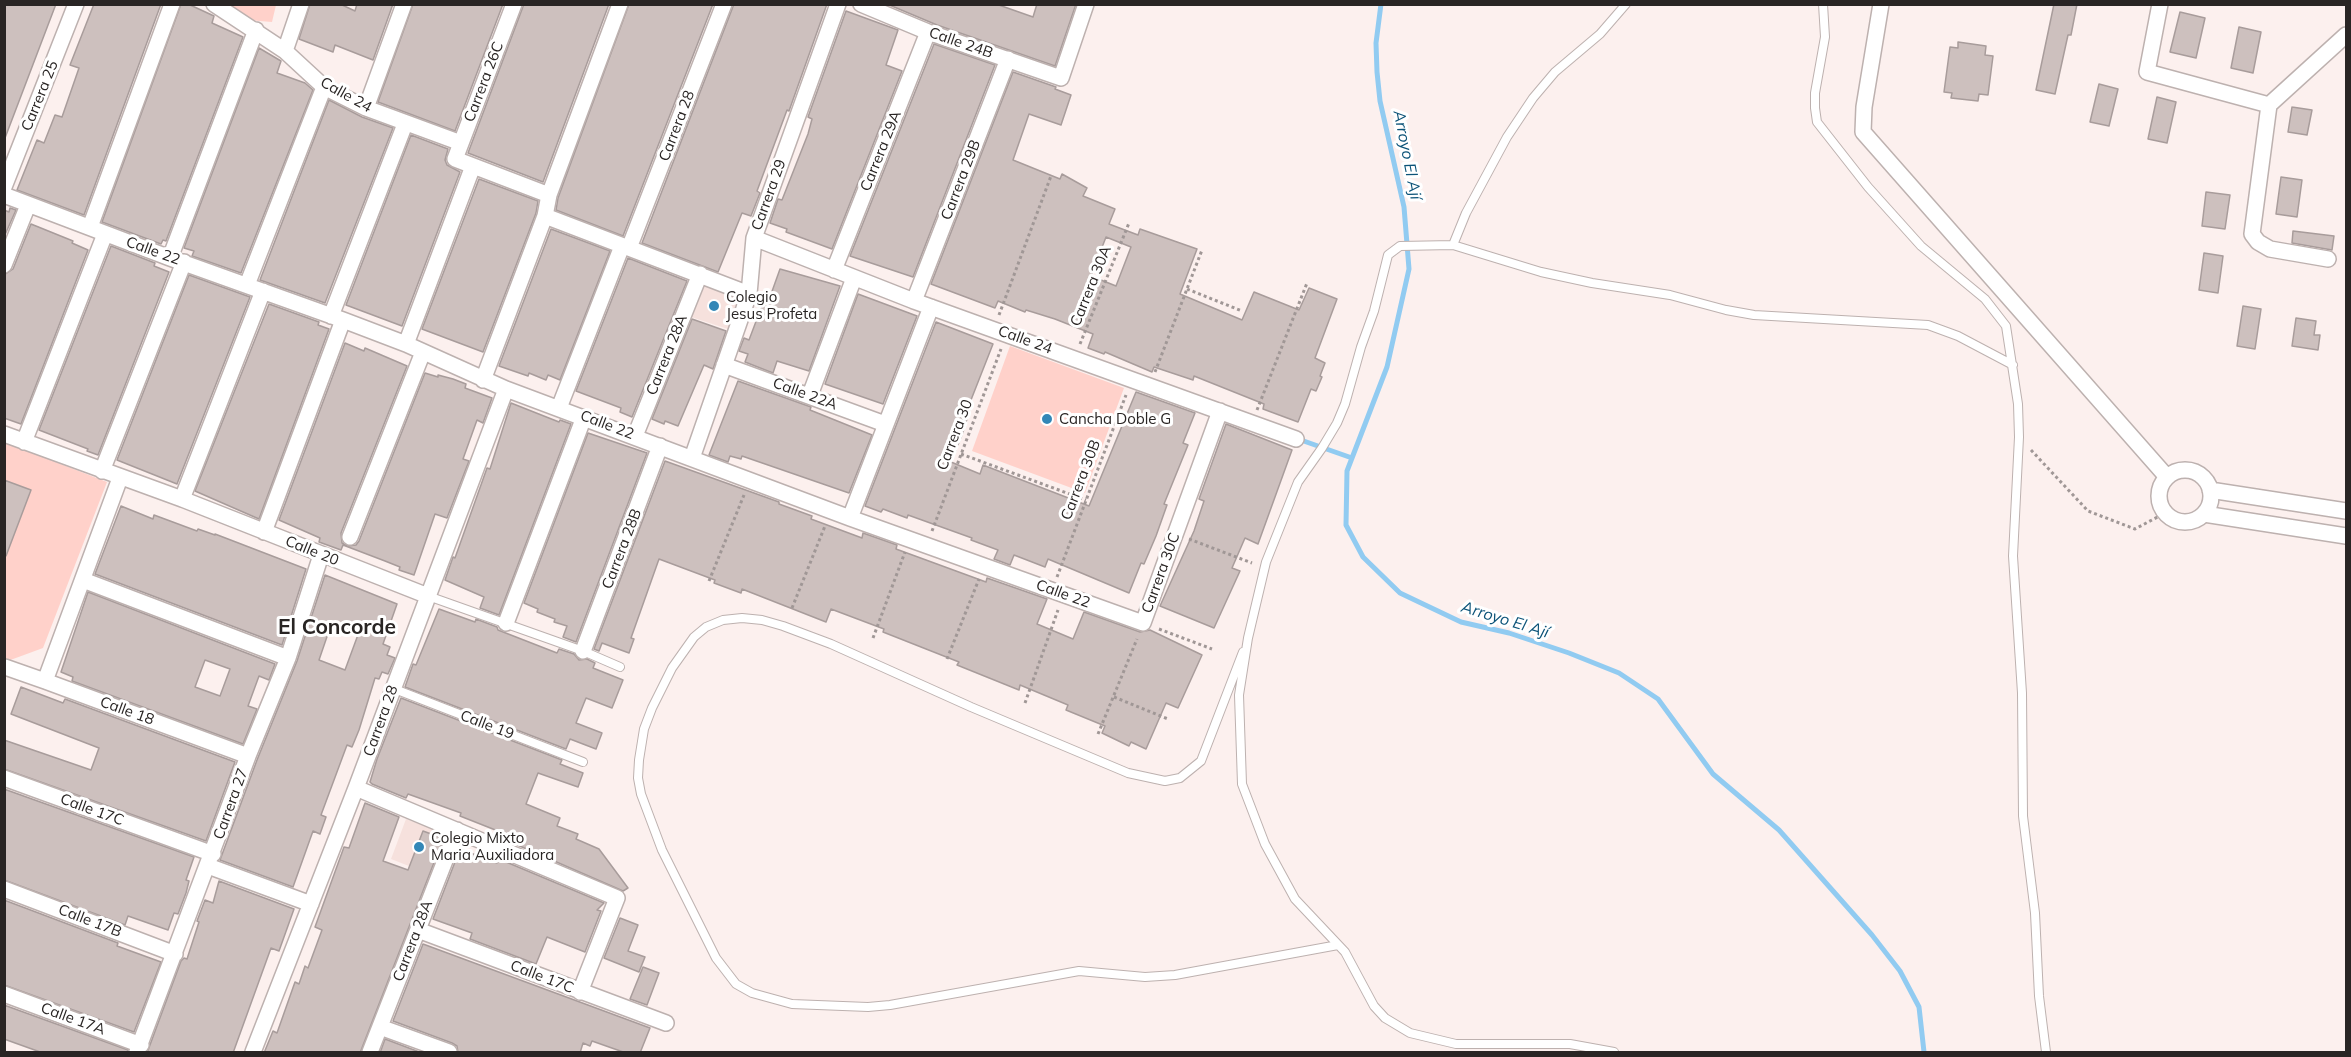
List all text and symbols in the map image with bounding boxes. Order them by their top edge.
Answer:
street label: Calle 24B [927,24,995,62]
street label: Carrera 26C [460,39,508,125]
street label: Carrera 25 [18,58,62,134]
street label: Calle 24 [317,73,375,117]
street label: Carrera 28 [655,88,699,164]
street label: Carrera 29A [857,108,905,194]
water label: Arroyo El Ají [1389,109,1425,201]
street label: Carrera 29B [937,137,985,223]
street label: Carrera 29 [748,157,790,233]
street label: Calle 22 [124,233,182,269]
street label: Carrera 30A [1067,243,1115,329]
place label: Colegio Jesus Profeta [726,288,817,323]
marker: Colegio Jesus Profeta [707,299,721,313]
street label: Carrera 28A [643,312,691,398]
street label: Calle 24 [996,322,1054,358]
street label: Calle 22A [770,374,840,414]
street label: Carrera 30 [933,397,977,473]
street label: Calle 22 [578,407,636,443]
place label: Cancha Doble G [1059,410,1171,428]
marker: Cancha Doble G [1040,412,1054,426]
street label: Carrera 30B [1057,437,1105,523]
street label: Carrera 28B [598,506,646,592]
street label: Carrera 30C [1138,530,1184,616]
street label: Calle 20 [283,532,341,570]
street label: Calle 22 [1034,576,1092,612]
water label: Arroyo El Ají [1459,598,1551,642]
district label: El Concorde [278,615,396,641]
street label: Carrera 28 [360,683,402,759]
street label: Calle 18 [98,693,156,729]
street label: Calle 19 [458,707,516,743]
street label: Carrera 27 [210,766,252,842]
street label: Calle 17C [58,790,126,830]
place label: Colegio Mixto Maria Auxiliadora [431,829,554,864]
marker: Colegio Mixto Maria Auxiliadora [412,840,426,854]
street label: Carrera 28A [389,898,437,984]
street label: Calle 17B [56,901,124,941]
street label: Calle 17C [508,957,576,997]
street label: Calle 17A [38,999,108,1039]

